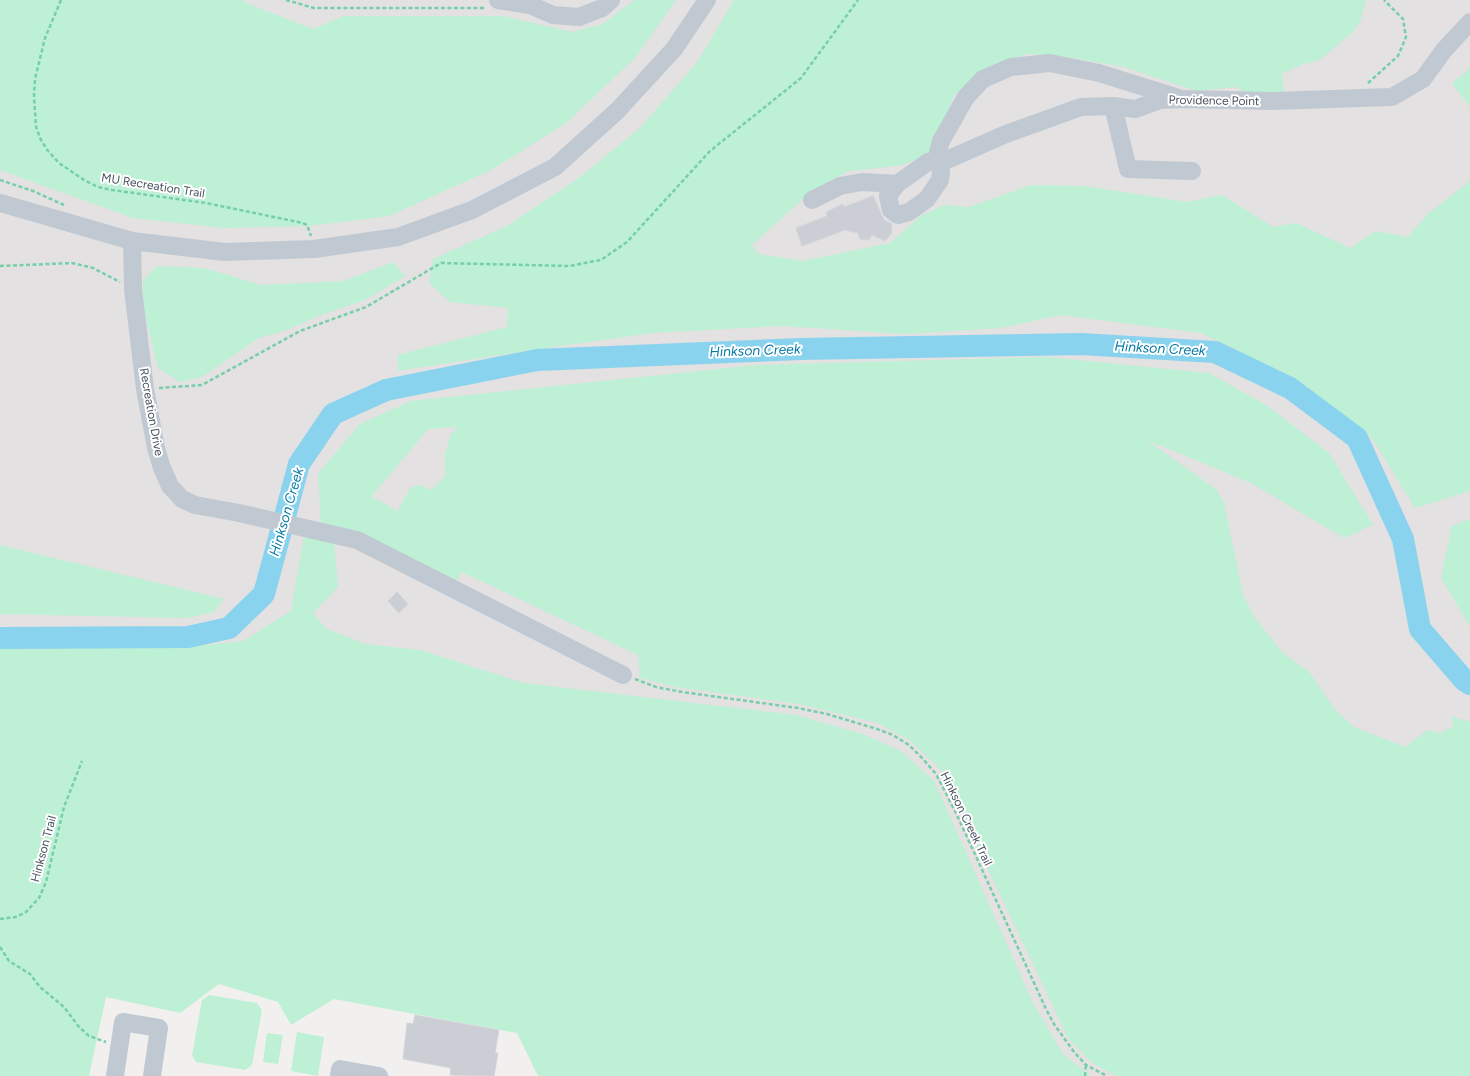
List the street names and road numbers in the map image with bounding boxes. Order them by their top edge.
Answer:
street label: Providence Point [1168,93,1260,109]
street label: MU Recreation Trail [100,171,206,201]
street label: Recreation Drive [136,367,166,457]
street label: Hinkson Creek Trail [937,770,995,868]
street label: Hinkson Trail [28,814,60,884]

